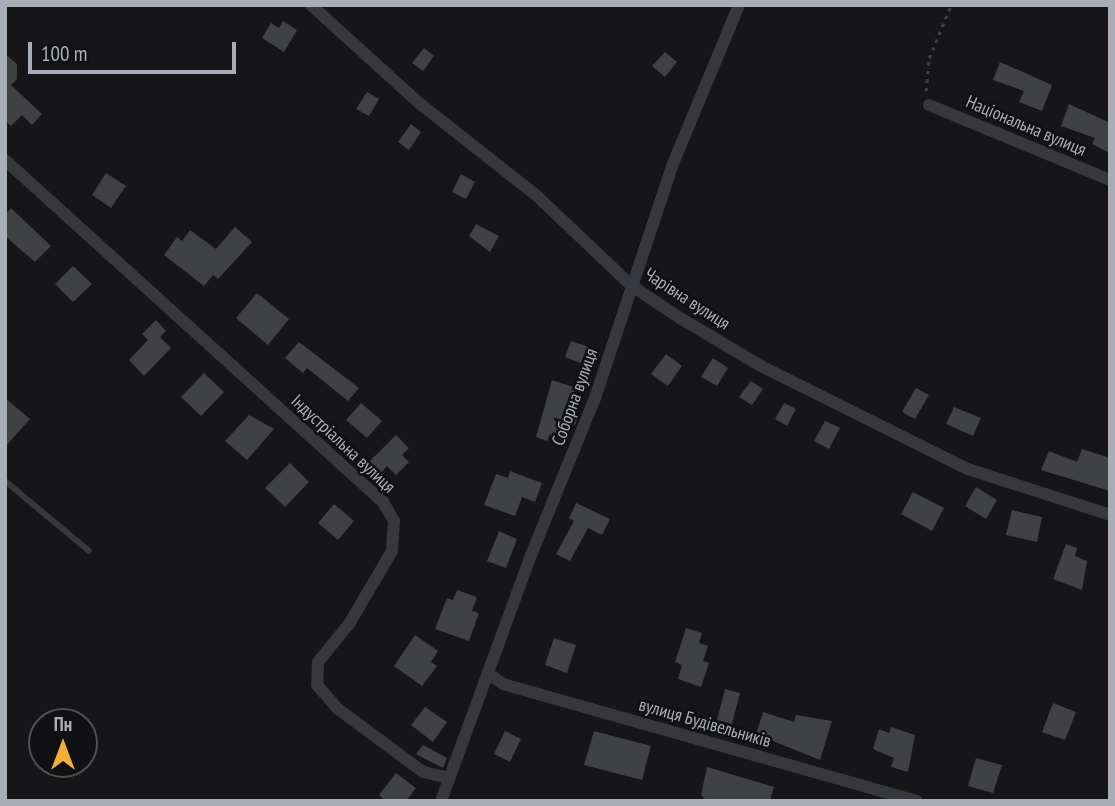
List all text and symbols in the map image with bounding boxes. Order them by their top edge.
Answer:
scale bar [32,28,240,72]
text: 100 m [41,40,87,67]
street label: Національна вулиця [963,91,1089,161]
street label: Чарівна вулиця [640,263,734,335]
street label: Соборна вулиця [547,346,603,448]
street label: Індустріальна вулиця [286,390,400,498]
street label: вулиця Будівельників [636,694,774,752]
north arrow [28,708,98,778]
text: Пн [54,712,72,736]

